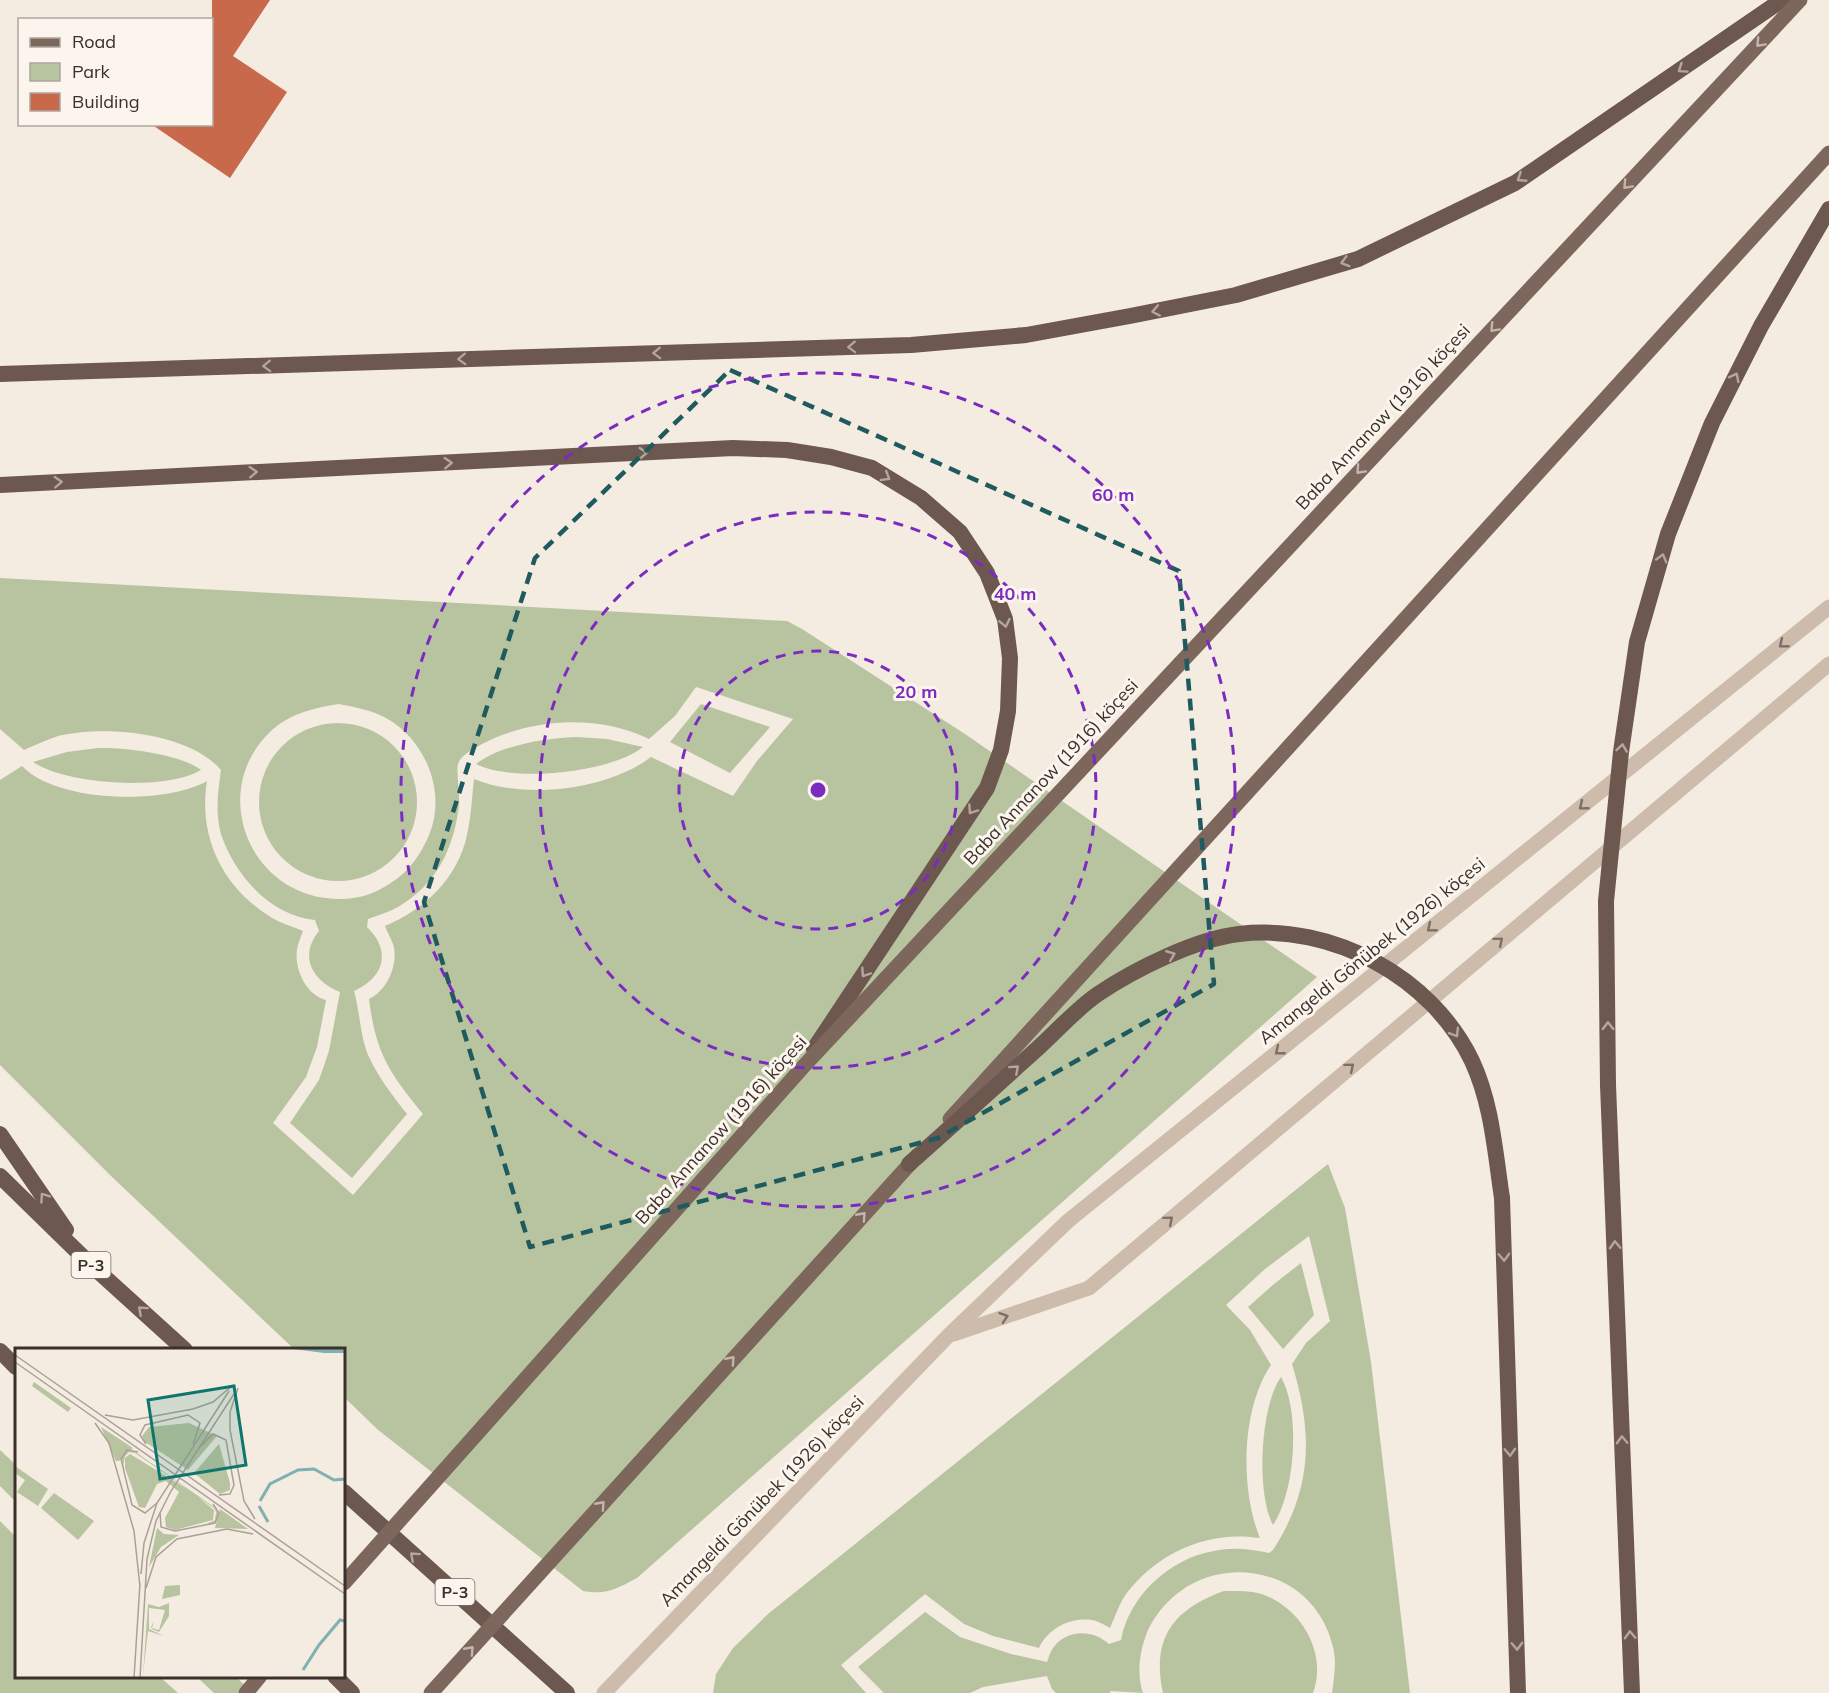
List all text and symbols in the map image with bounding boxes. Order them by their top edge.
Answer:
legend [18,18,213,126]
text: Road [72,30,116,53]
one-way arrow [1756,36,1767,46]
text: Park [72,60,111,83]
one-way arrow [1677,62,1688,73]
text: Building [72,90,140,113]
one-way arrow [1516,171,1527,182]
one-way arrow [1623,179,1634,189]
one-way arrow [1340,255,1350,268]
one-way arrow [1152,304,1162,317]
street label: Baba Annanow (1916) köçesi [1290,319,1475,514]
one-way arrow [1490,320,1501,331]
one-way arrow [848,340,857,353]
one-way arrow [653,347,662,359]
one-way arrow [458,353,467,366]
one-way arrow [263,359,272,372]
one-way arrow [1728,373,1739,384]
one-way arrow [638,446,647,459]
one-way arrow [443,456,452,469]
one-way arrow [1357,463,1368,474]
one-way arrow [249,466,258,479]
one-way arrow [880,470,890,481]
one-way arrow [54,476,63,489]
text: 60 m [1092,483,1134,506]
one-way arrow [1655,553,1667,563]
text: 40 m [994,582,1036,605]
one-way arrow [998,618,1011,628]
one-way arrow [1779,636,1790,647]
street label: Baba Annanow (1916) köçesi [958,674,1143,869]
text: 20 m [895,680,937,703]
one-way arrow [1615,743,1627,752]
centre of rings [808,780,828,800]
one-way arrow [1579,798,1590,809]
one-way arrow [969,804,980,815]
street label: Amangeldi Gönübek (1926) köçesi [1254,852,1489,1049]
one-way arrow [1427,921,1438,932]
one-way arrow [1492,938,1503,949]
one-way arrow [1165,950,1176,962]
one-way arrow [860,967,872,977]
one-way arrow [1602,1022,1614,1031]
one-way arrow [1447,1027,1459,1037]
street label: Baba Annanow (1916) köçesi [630,1031,811,1229]
one-way arrow [1275,1043,1286,1054]
one-way arrow [1343,1064,1354,1075]
one-way arrow [1008,1065,1019,1076]
one-way arrow [40,1193,51,1204]
one-way arrow [855,1212,866,1223]
one-way arrow [1162,1216,1173,1227]
one-way arrow [1608,1240,1621,1249]
road number: P-3 [72,1252,110,1278]
one-way arrow [1498,1252,1510,1261]
one-way arrow [138,1306,148,1317]
one-way arrow [998,1312,1009,1325]
inset map [15,1348,345,1678]
one-way arrow [724,1357,735,1368]
street label: Amangeldi Gönübek (1926) köçesi [655,1390,869,1611]
one-way arrow [1616,1435,1629,1444]
one-way arrow [1504,1447,1517,1456]
one-way arrow [594,1501,605,1512]
one-way arrow [410,1552,421,1563]
road number: P-3 [436,1579,474,1605]
one-way arrow [1624,1630,1636,1639]
one-way arrow [1510,1642,1523,1651]
one-way arrow [463,1646,474,1656]

